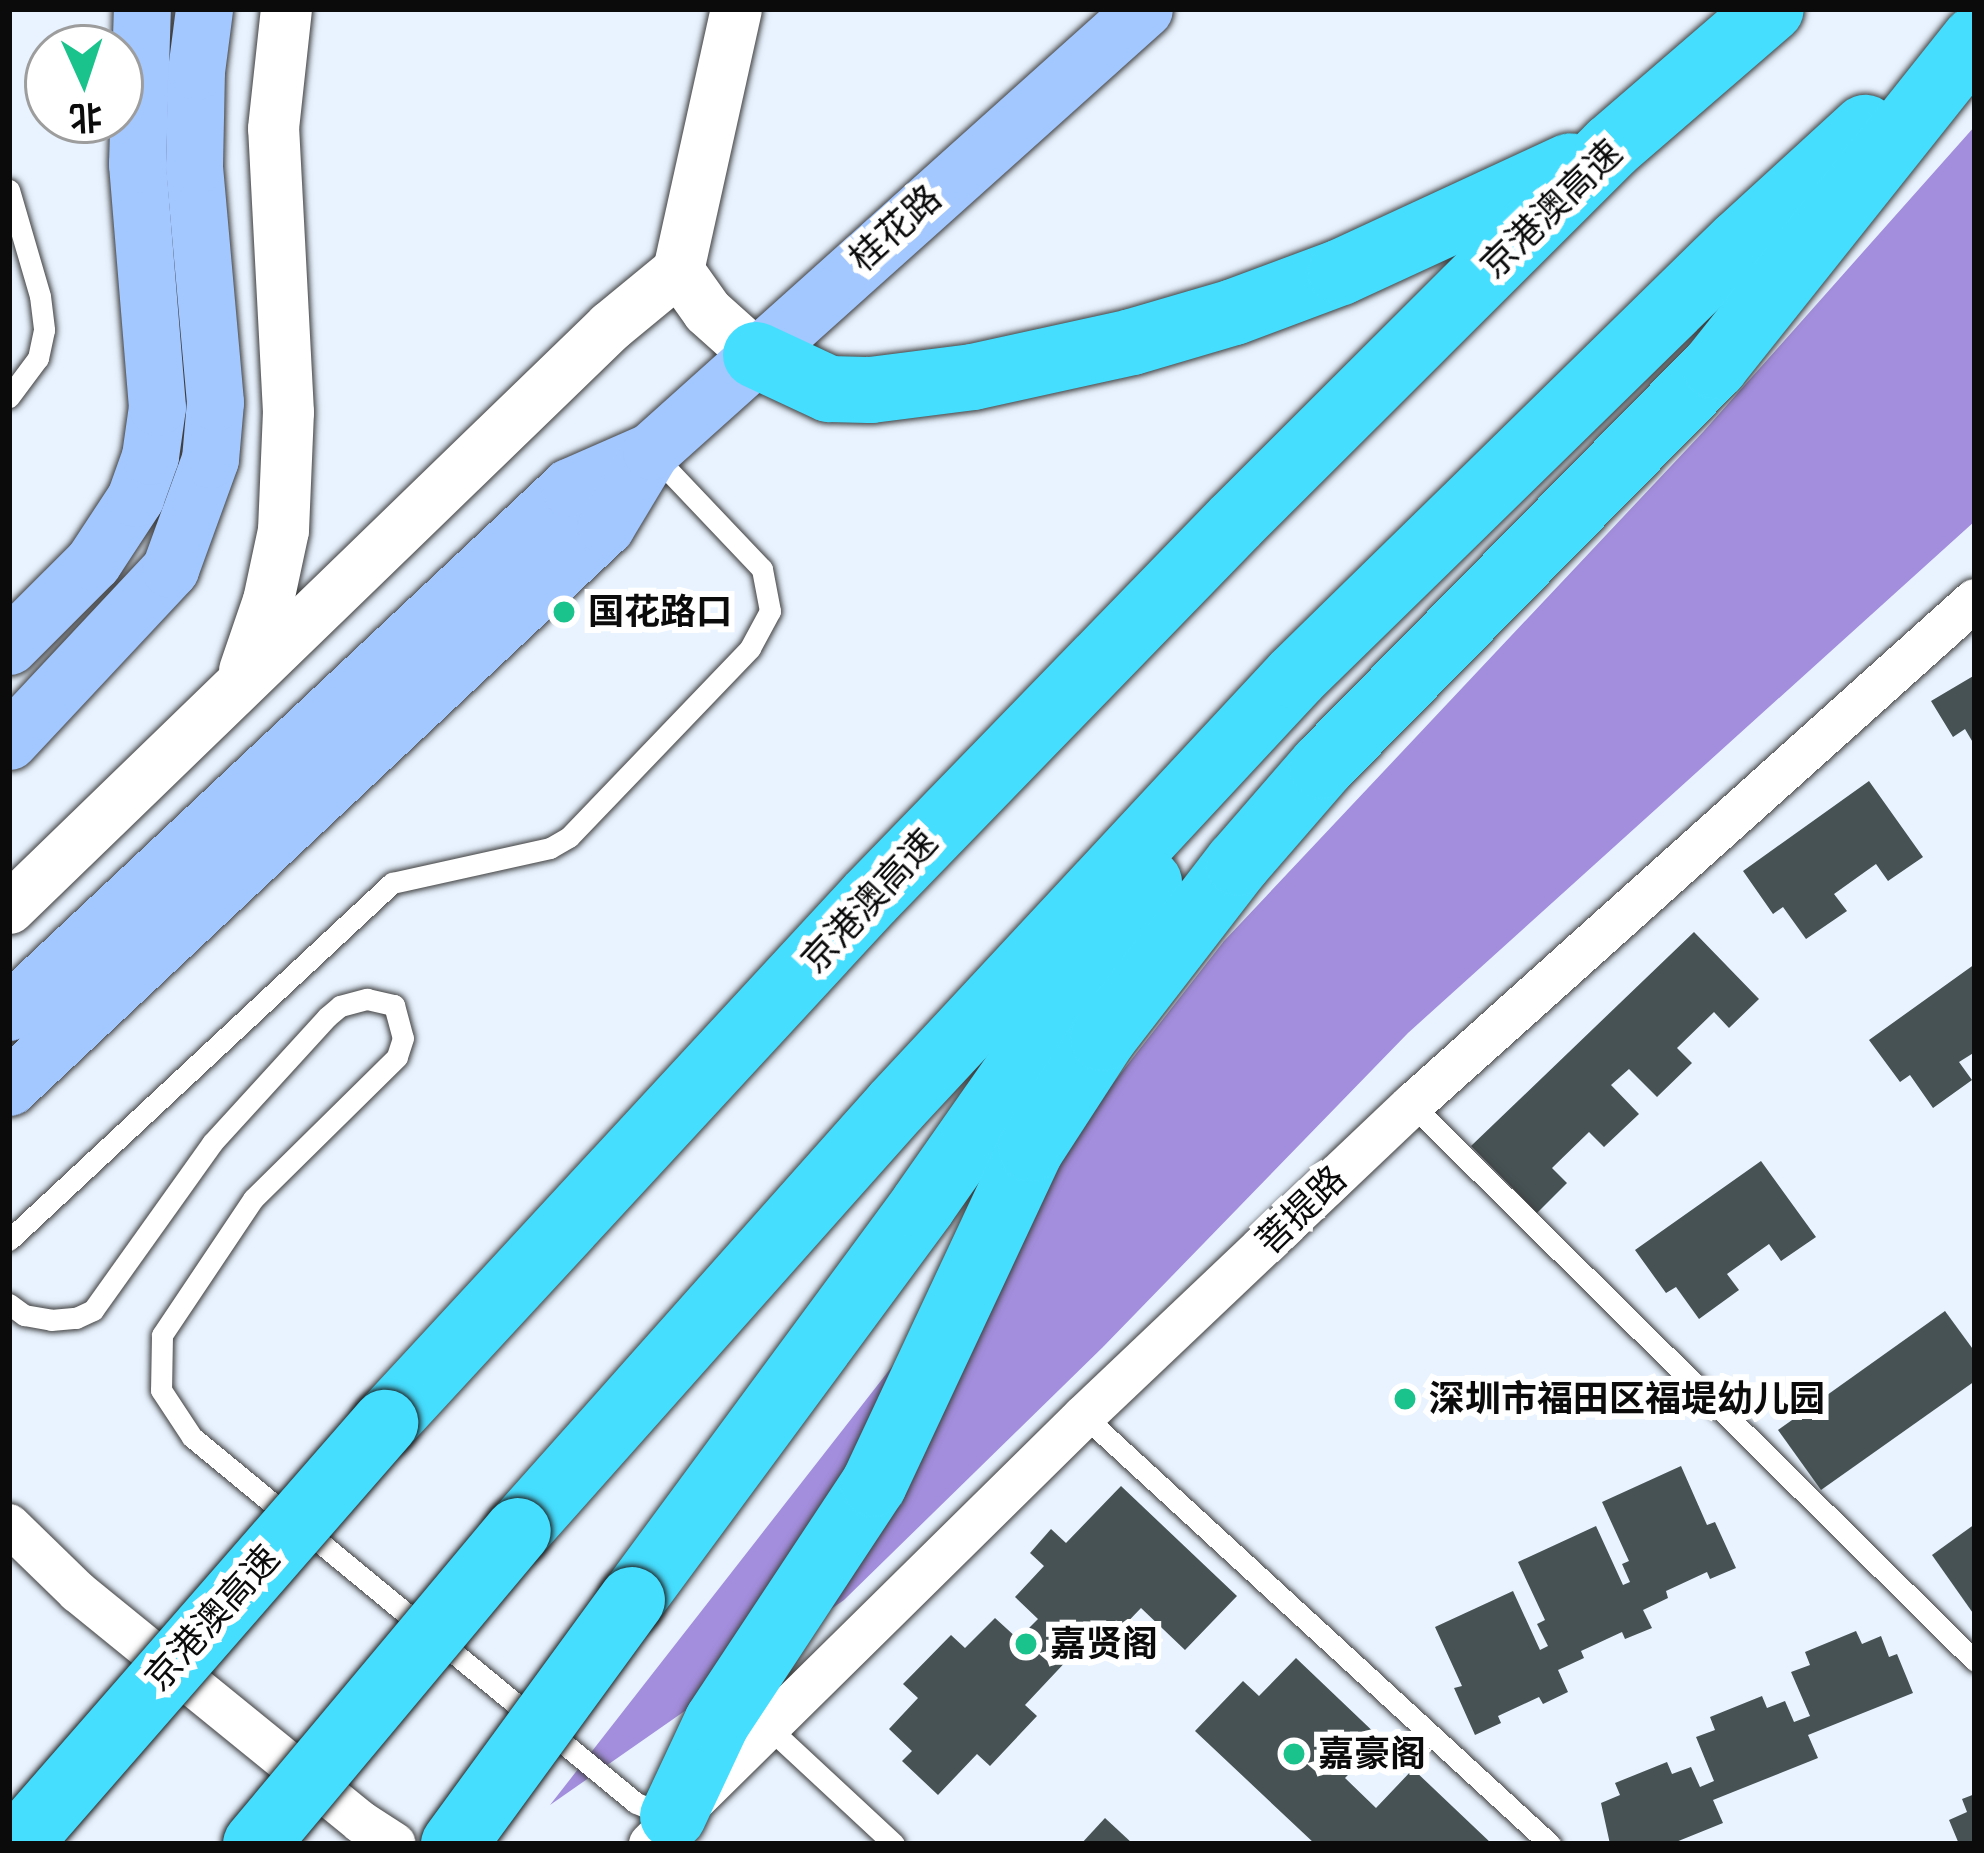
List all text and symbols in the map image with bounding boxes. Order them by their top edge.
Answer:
north arrow [24,24,144,144]
text: 北 [68,96,103,139]
street label: 京港澳高速 [1471,131,1631,287]
street label: 桂花路 [840,176,950,280]
place label: 国花路口 [588,590,732,634]
marker: 国花路口 [551,599,577,625]
street label: 京港澳高速 [792,820,946,982]
street label: 菩提路 [1247,1157,1355,1263]
place label: 深圳市福田区福堤幼儿园 [1429,1377,1825,1421]
marker: 深圳市福田区福堤幼儿园 [1392,1386,1418,1412]
street label: 京港澳高速 [136,1537,288,1699]
place label: 嘉贤阁 [1050,1622,1158,1666]
marker: 嘉贤阁 [1013,1631,1039,1657]
place label: 嘉豪阁 [1318,1732,1426,1776]
marker: 嘉豪阁 [1281,1741,1307,1767]

